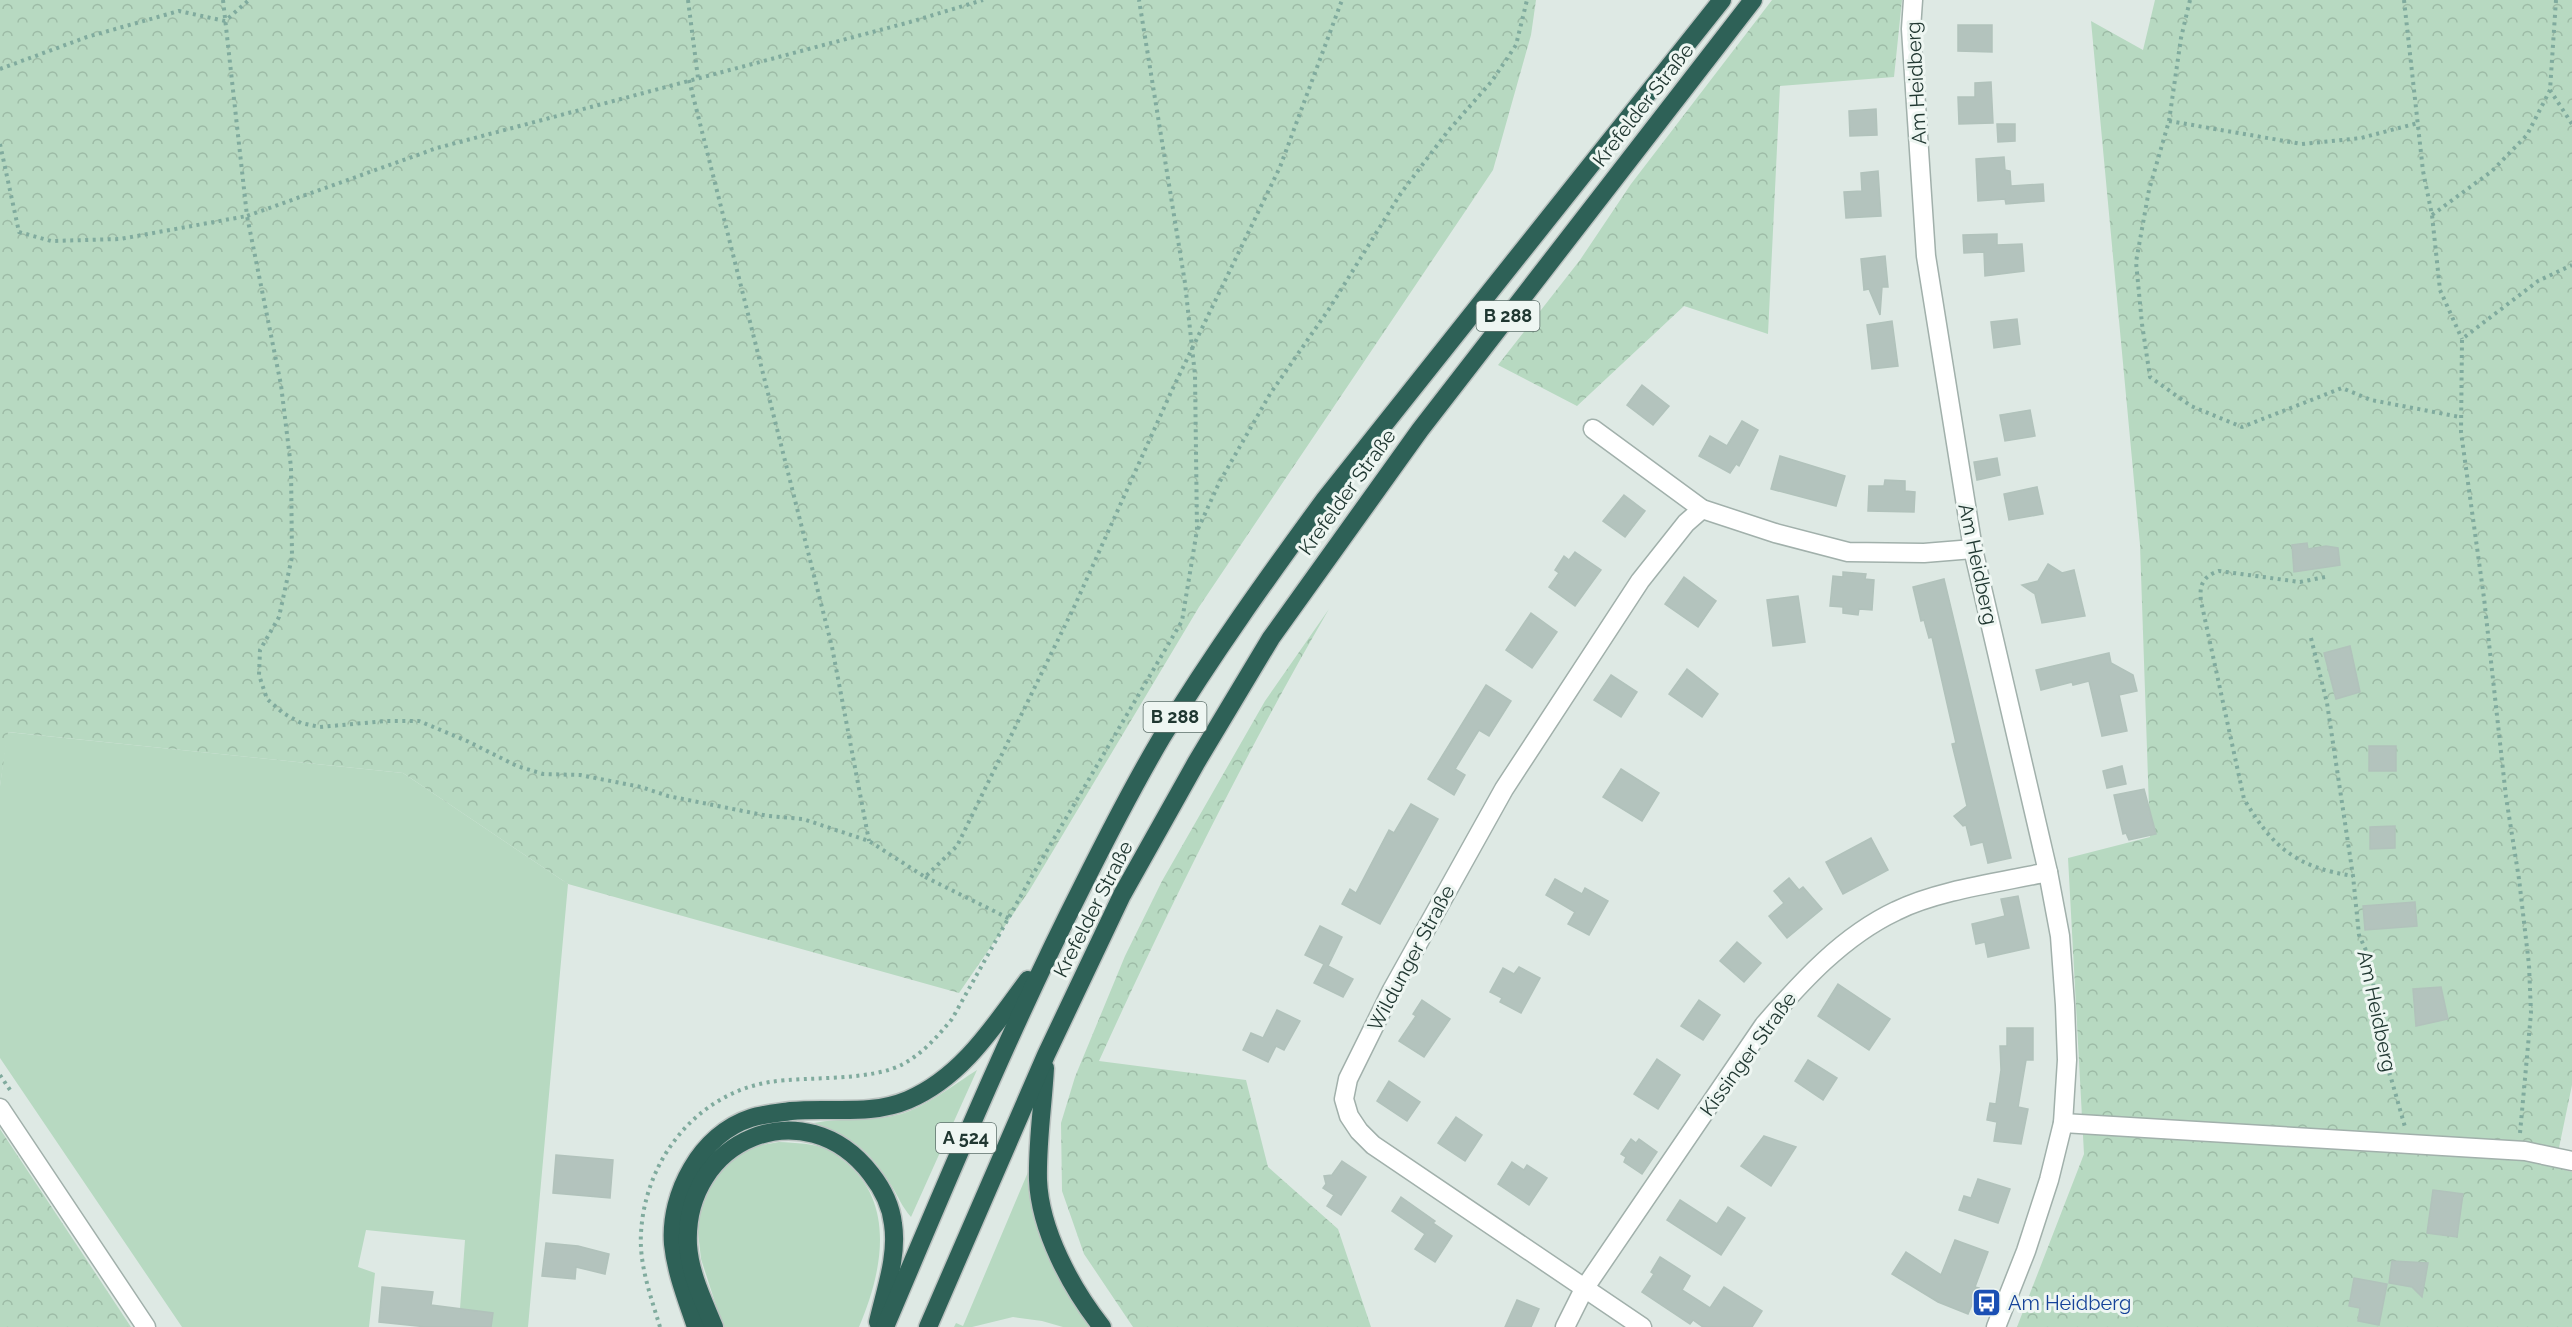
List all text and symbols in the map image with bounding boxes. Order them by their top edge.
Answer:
street label: Am Heidberg [1901,21,1931,145]
street label: Krefelder Straße [1587,38,1699,171]
road number: B 288 [1476,301,1540,331]
street label: Krefelder Straße [1293,424,1401,560]
street label: Am Heidberg [1953,501,2003,627]
road number: B 288 [1144,702,1206,732]
street label: Krefelder Straße [1048,837,1138,981]
street label: Wildunger Straße [1362,881,1460,1035]
street label: Am Heidberg [2352,948,2402,1074]
street label: Kissinger Straße [1695,987,1801,1121]
road number: A 524 [936,1123,996,1153]
bus stop icon: Am Heidberg [1971,1287,2003,1319]
place label: Am Heidberg [2008,1291,2131,1315]

